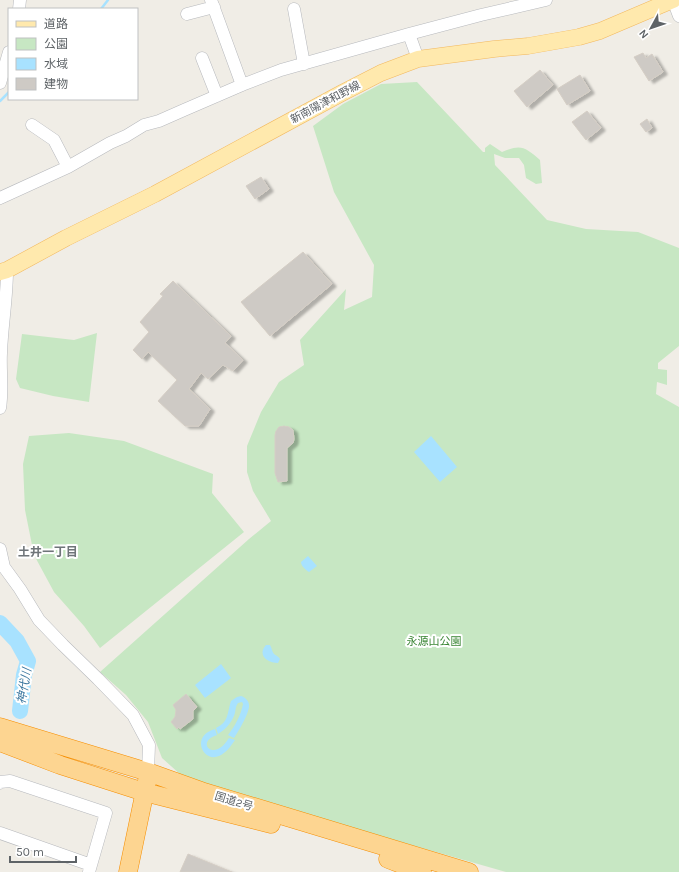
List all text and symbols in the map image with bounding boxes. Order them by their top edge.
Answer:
legend [8,8,138,100]
north arrow [631,8,671,48]
text: 道路 [44,17,68,31]
text: N [636,27,651,41]
text: 公園 [44,37,68,51]
text: 水域 [44,57,68,71]
text: 建物 [44,77,68,91]
street label: 新南陽津和野線 [288,79,362,126]
district label: 土井一丁目 [18,545,78,559]
park label: 永源山公園 [407,635,462,648]
water label: 神代川 [14,665,34,705]
street label: 国道2号 [213,790,255,813]
scale bar [10,838,76,864]
text: 50 m [16,845,44,859]

